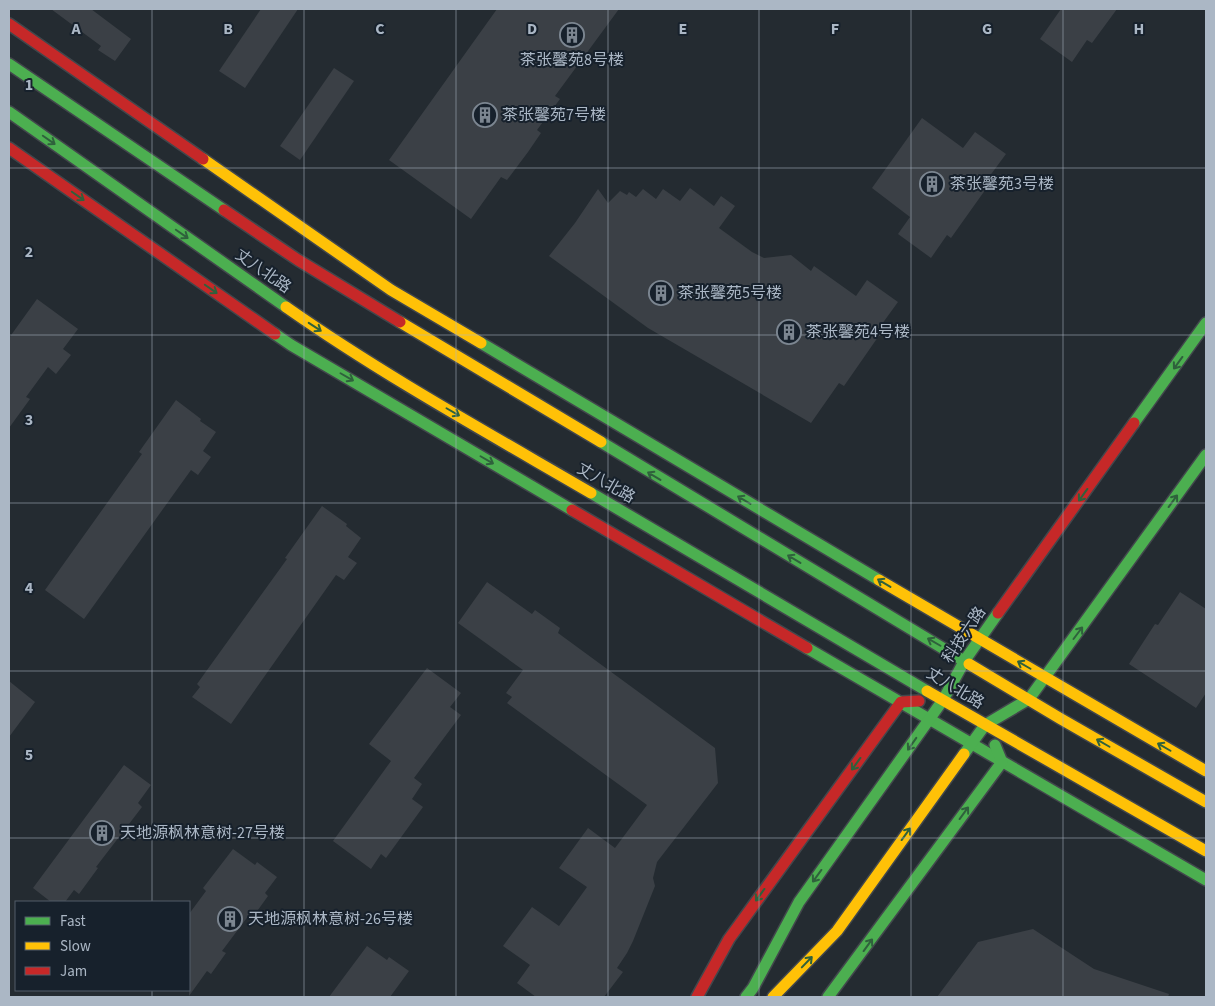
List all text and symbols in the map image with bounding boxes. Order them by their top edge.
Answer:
text: A [70,18,81,40]
text: B [223,18,233,40]
text: C [375,18,385,40]
text: D [527,18,537,40]
text: E [679,18,687,40]
text: F [831,18,839,40]
text: G [982,18,992,40]
text: H [1134,18,1144,40]
building icon: 茶张馨苑8号楼 [559,22,585,48]
place label: 茶张馨苑8号楼 [520,49,624,71]
text: 1 [25,74,33,96]
building icon: 茶张馨苑7号楼 [472,102,498,128]
place label: 茶张馨苑7号楼 [502,104,606,126]
one-way arrow [41,135,55,145]
building icon: 茶张馨苑3号楼 [919,171,945,197]
place label: 茶张馨苑3号楼 [950,173,1054,195]
one-way arrow [70,191,84,201]
one-way arrow [175,229,189,239]
text: 2 [25,241,33,263]
street label: 丈八北路 [230,244,296,298]
building icon: 茶张馨苑5号楼 [648,280,674,306]
place label: 茶张馨苑5号楼 [678,282,782,304]
one-way arrow [204,284,218,294]
building icon: 茶张馨苑4号楼 [776,319,802,345]
place label: 茶张馨苑4号楼 [806,321,910,343]
one-way arrow [308,322,322,332]
one-way arrow [1173,356,1183,370]
one-way arrow [339,373,354,383]
one-way arrow [445,408,460,418]
text: 3 [25,409,33,431]
one-way arrow [480,455,494,465]
street label: 丈八北路 [573,457,639,509]
one-way arrow [648,470,662,480]
one-way arrow [1078,488,1088,502]
one-way arrow [737,494,751,504]
one-way arrow [1168,494,1178,508]
one-way arrow [787,554,801,564]
text: 4 [25,577,34,599]
one-way arrow [877,577,891,587]
street label: 科技六路 [937,602,991,668]
one-way arrow [1072,627,1083,640]
one-way arrow [927,637,941,647]
one-way arrow [1017,660,1031,670]
street label: 丈八北路 [922,662,988,714]
one-way arrow [907,737,917,751]
one-way arrow [1097,738,1111,748]
one-way arrow [1157,742,1172,752]
text: 5 [25,744,33,766]
one-way arrow [851,757,861,771]
one-way arrow [959,806,969,820]
building icon: 天地源枫林意树-27号楼 [89,820,115,846]
place label: 天地源枫林意树-27号楼 [120,822,285,844]
one-way arrow [901,828,912,841]
one-way arrow [812,869,822,883]
one-way arrow [755,888,765,902]
legend [15,901,190,991]
building icon: 天地源枫林意树-26号楼 [217,906,243,932]
place label: 天地源枫林意树-26号楼 [248,908,413,930]
text: Fast [60,911,86,932]
text: Slow [60,936,91,957]
one-way arrow [863,938,873,952]
one-way arrow [801,956,813,968]
text: Jam [60,961,87,982]

